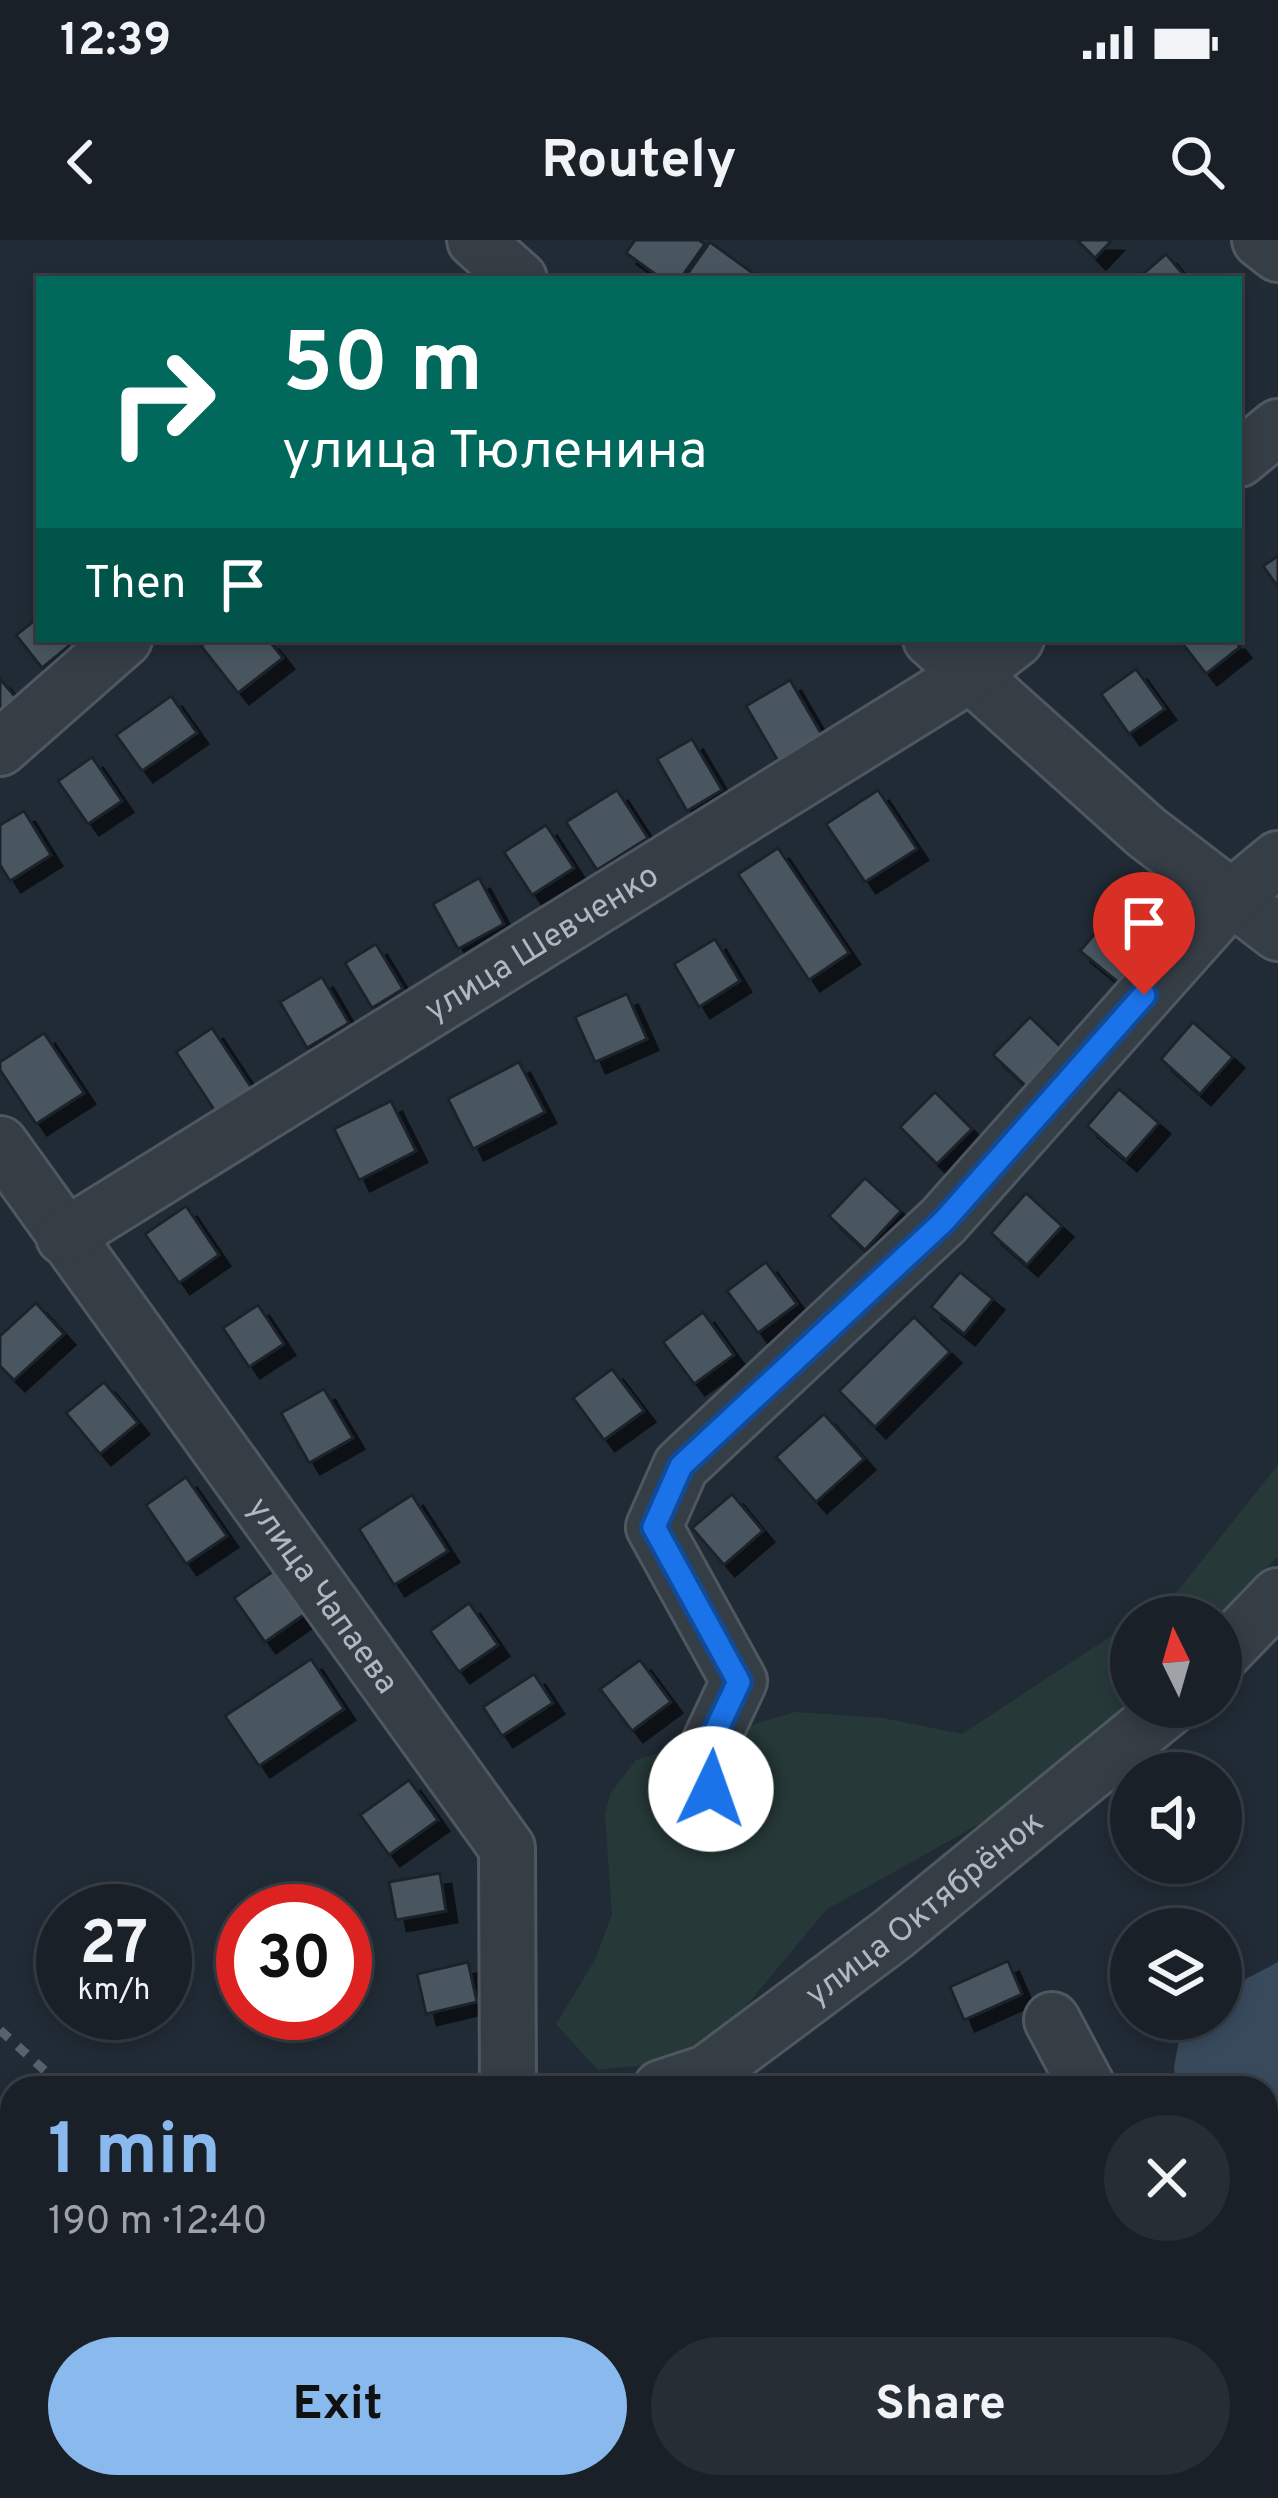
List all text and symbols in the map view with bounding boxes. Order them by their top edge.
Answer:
text: 12:39 [60,14,171,71]
text: Routely [541,128,737,197]
icon: back [48,129,114,195]
icon: search [1164,129,1230,195]
text: 50 m [282,315,483,421]
icon: right [84,324,240,480]
text: улица Тюленина [282,419,707,488]
icon: arrive [210,552,276,618]
text: Then [84,557,186,614]
street label: улица Шевченко [418,856,668,1033]
pin [1093,872,1195,995]
icon: arrive [1111,890,1177,956]
street label: улица Чапаева [236,1490,406,1703]
north arrow [1110,1596,1242,1728]
map controls [1110,1596,1242,2040]
position arrow [648,1726,774,1852]
button: sound [1110,1752,1242,1884]
street label: улица Октябрёнок [798,1803,1053,2017]
speed limit sign: 30 [216,1884,372,2040]
button: layers [1110,1908,1242,2040]
text: 27 [80,1909,148,1985]
text: km/h [78,1973,150,2010]
text: 1 min [48,2108,221,2200]
button: close [1104,2115,1230,2241]
text: 190 m · 12:40 [48,2199,268,2248]
button: Exit [48,2337,627,2475]
button: Share [651,2337,1230,2475]

